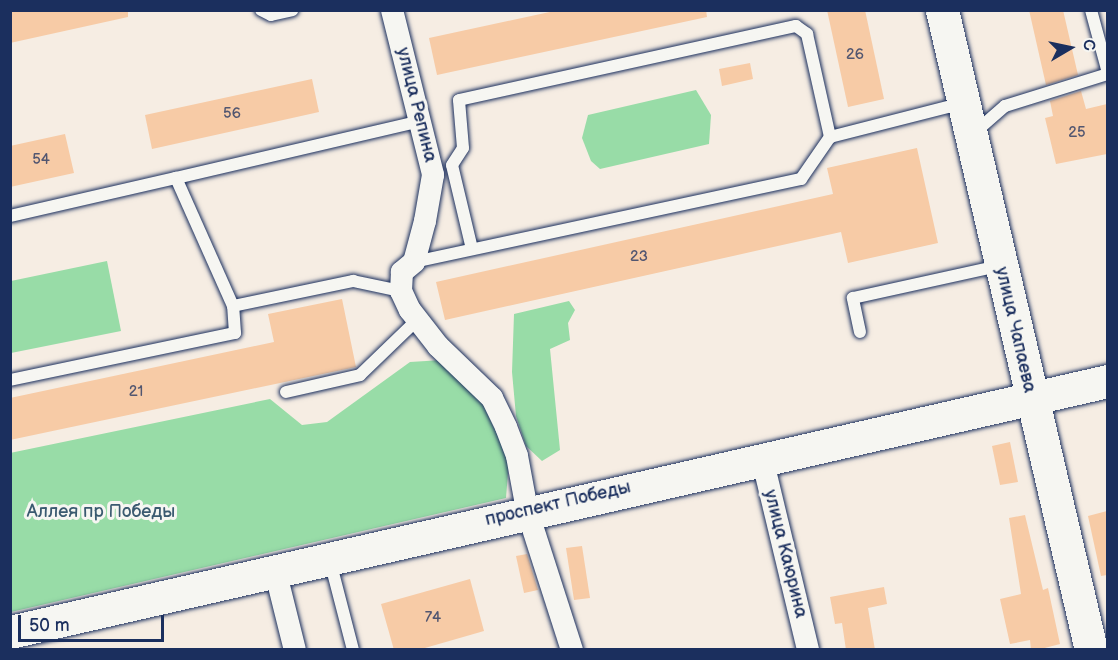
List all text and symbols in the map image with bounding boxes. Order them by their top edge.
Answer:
north arrow [1040,18,1100,78]
text: С [1078,38,1099,52]
street label: улица Репина [391,45,441,165]
house number: 26 [846,46,864,64]
house number: 56 [223,105,241,123]
house number: 25 [1068,124,1086,142]
house number: 54 [32,151,50,169]
house number: 23 [630,248,648,266]
street label: улица Чапаева [990,265,1040,395]
house number: 21 [129,383,143,401]
street label: проспект Победы [483,477,633,531]
street label: улица Каюрина [759,488,811,620]
park label: Аллея пр Победы [27,501,175,523]
scale bar [21,603,166,641]
house number: 74 [425,609,441,627]
text: 50 m [29,615,70,636]

